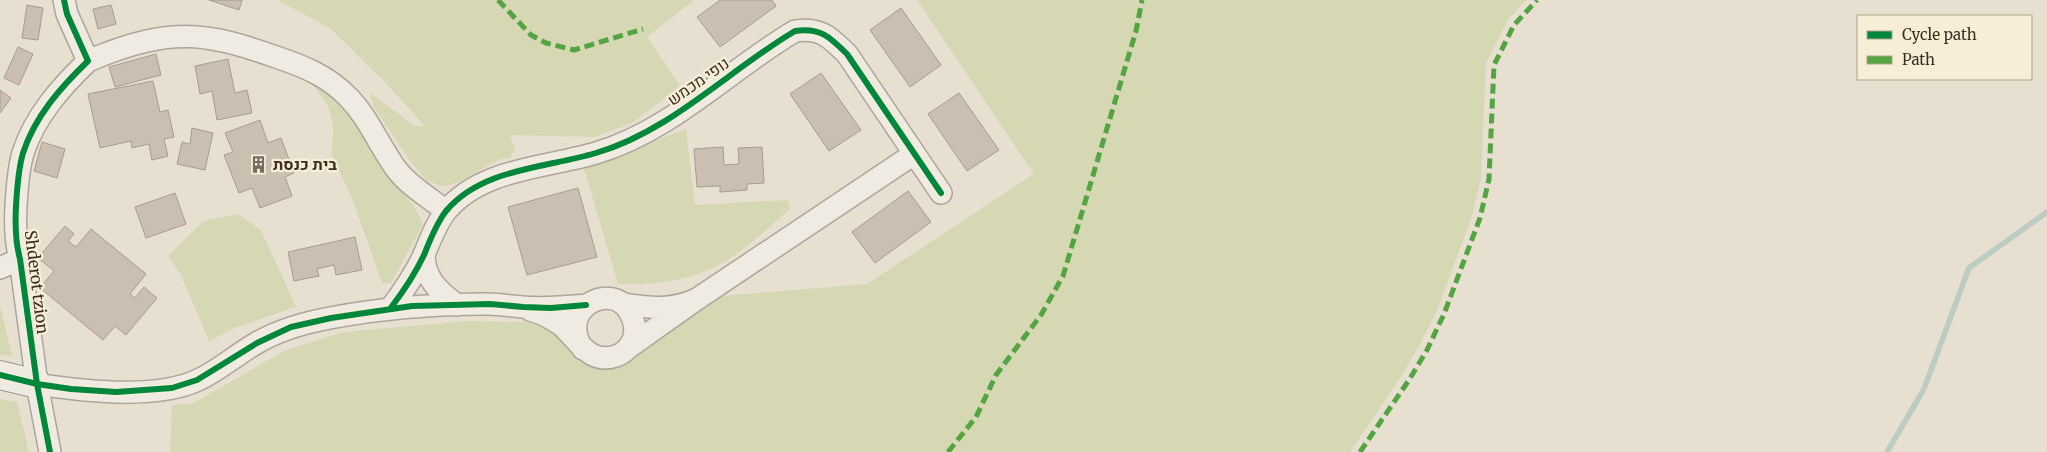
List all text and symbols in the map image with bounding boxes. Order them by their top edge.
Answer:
legend [1857,15,2032,80]
text: Cycle path [1902,25,1977,44]
text: Path [1902,50,1935,69]
street label: נופי מכמש [663,53,733,109]
building icon: בית כנסת [249,154,269,174]
place label: בית כנסת [273,154,337,174]
street label: Shderot tzion [21,229,53,335]

